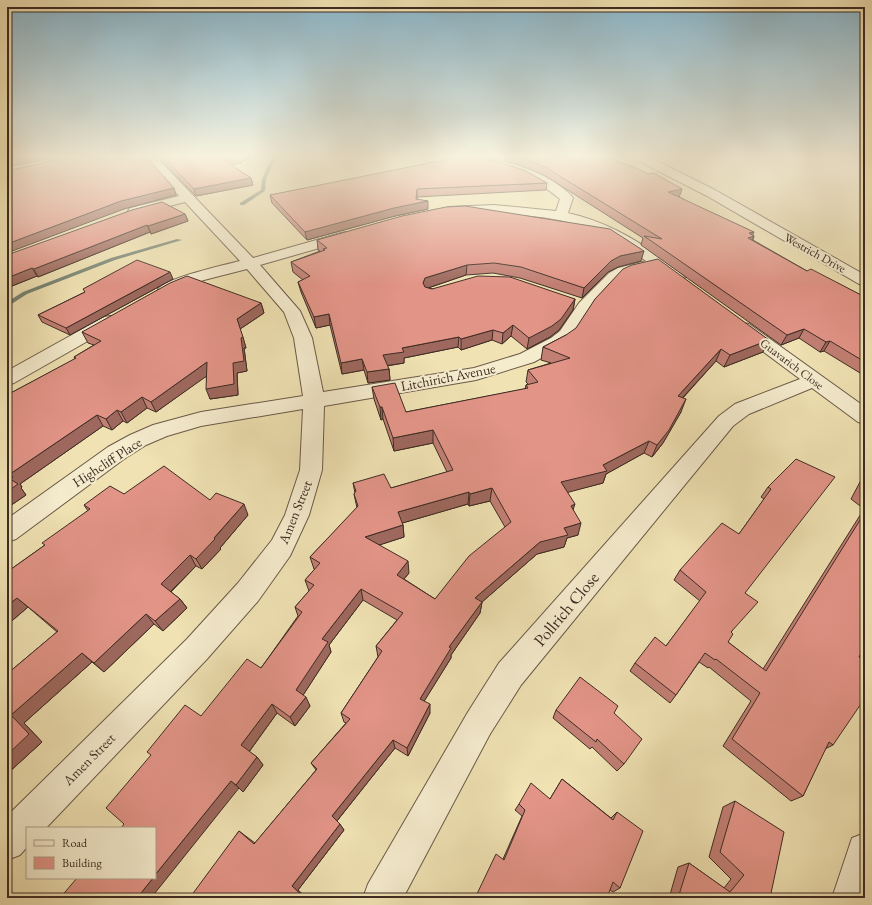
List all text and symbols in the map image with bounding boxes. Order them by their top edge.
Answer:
street label: Westrich Drive [781,229,849,277]
street label: Guavarich Close [757,335,827,393]
street label: Litchirich Avenue [399,359,498,395]
street label: Highcliff Place [69,433,145,491]
street label: Amen Street [274,477,316,547]
street label: Pollrich Close [528,567,604,651]
street label: Amen Street [58,729,119,790]
legend [26,827,156,879]
text: Road [62,835,88,851]
text: Building [62,855,103,871]

